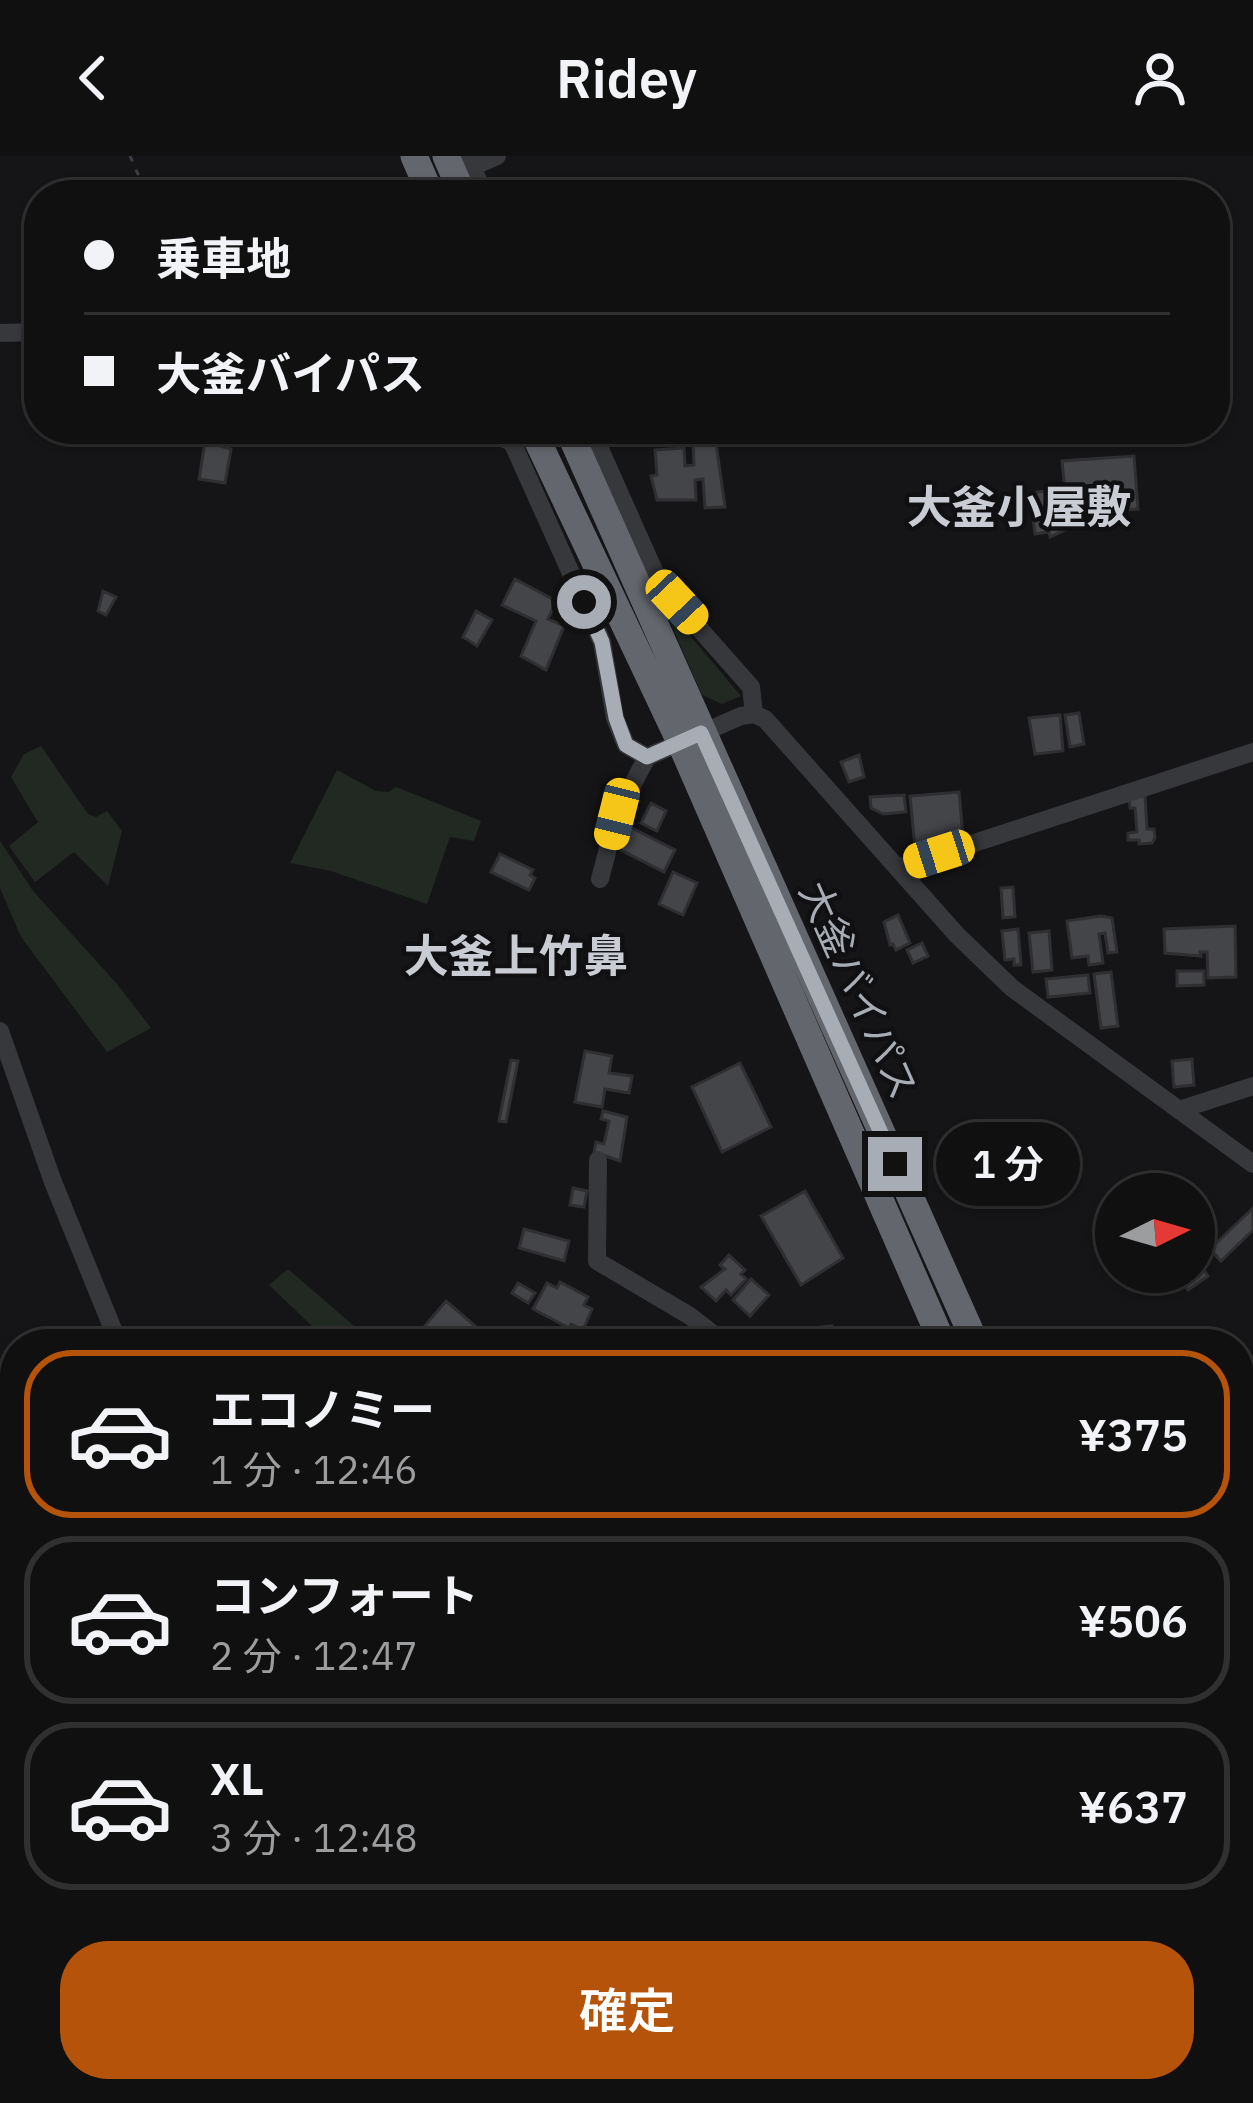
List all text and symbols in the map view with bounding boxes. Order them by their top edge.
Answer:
text: Ridey [556,43,697,113]
icon: back [60,45,126,111]
icon: person [1127,45,1193,111]
text: 乗車地 [156,229,291,287]
text: 大釜バイパス [156,344,425,402]
district label: 大釜小屋敷 [906,477,1132,535]
car [639,563,715,641]
route start [557,575,611,629]
car [591,775,643,853]
car [899,826,979,882]
street label: 大釜バイパス [789,873,930,1107]
district label: 大釜上竹鼻 [403,926,629,984]
callout: 1 分 [937,1122,1081,1206]
route end [868,1137,922,1191]
text: 1 分 [972,1138,1044,1189]
north arrow [1095,1173,1215,1293]
map controls [1095,1173,1215,1293]
icon: car [66,1380,174,1488]
text: エコノミー [210,1380,435,1438]
text: ¥375 [1078,1405,1188,1463]
text: 1 分 · 12:46 [210,1444,418,1495]
icon: car [66,1566,174,1674]
text: コンフォート [210,1566,479,1624]
text: ¥506 [1078,1591,1188,1649]
text: 2 分 · 12:47 [210,1630,418,1681]
text: XL [210,1749,264,1807]
icon: car [66,1752,174,1860]
text: ¥637 [1078,1777,1188,1835]
text: 3 分 · 12:48 [210,1812,418,1863]
button: 確定 [60,1941,1194,2079]

